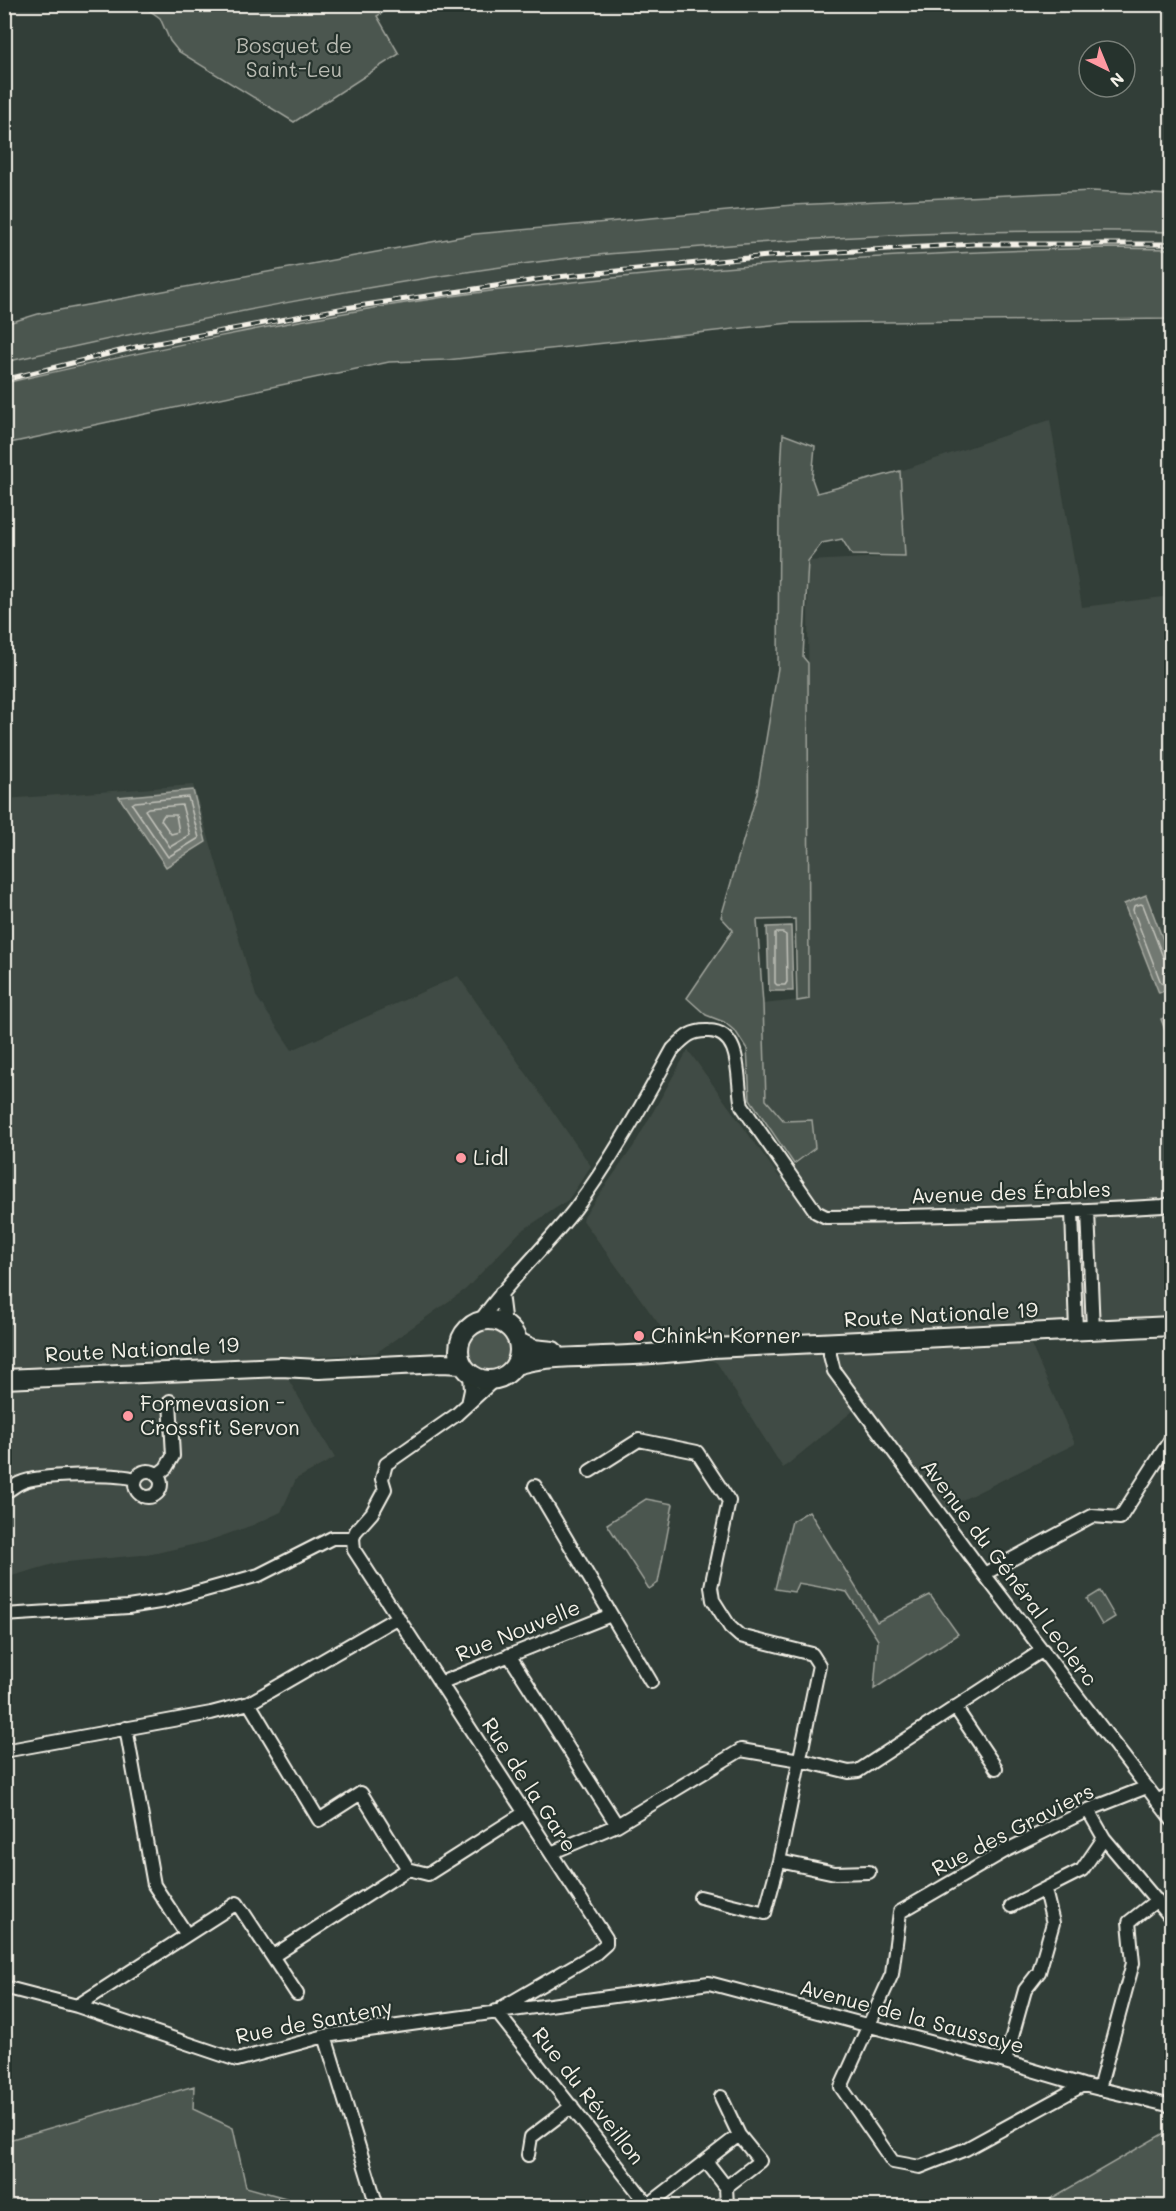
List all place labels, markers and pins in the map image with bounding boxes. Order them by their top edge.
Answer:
place label: Lidl [473,1143,509,1170]
marker: Lidl [454,1151,468,1165]
place label: Chink'n Korner [651,1321,801,1348]
marker: Chink'n Korner [632,1329,646,1343]
place label: Formevasion - Crossfit Servon [140,1389,300,1440]
marker: Formevasion - Crossfit Servon [121,1409,135,1423]

